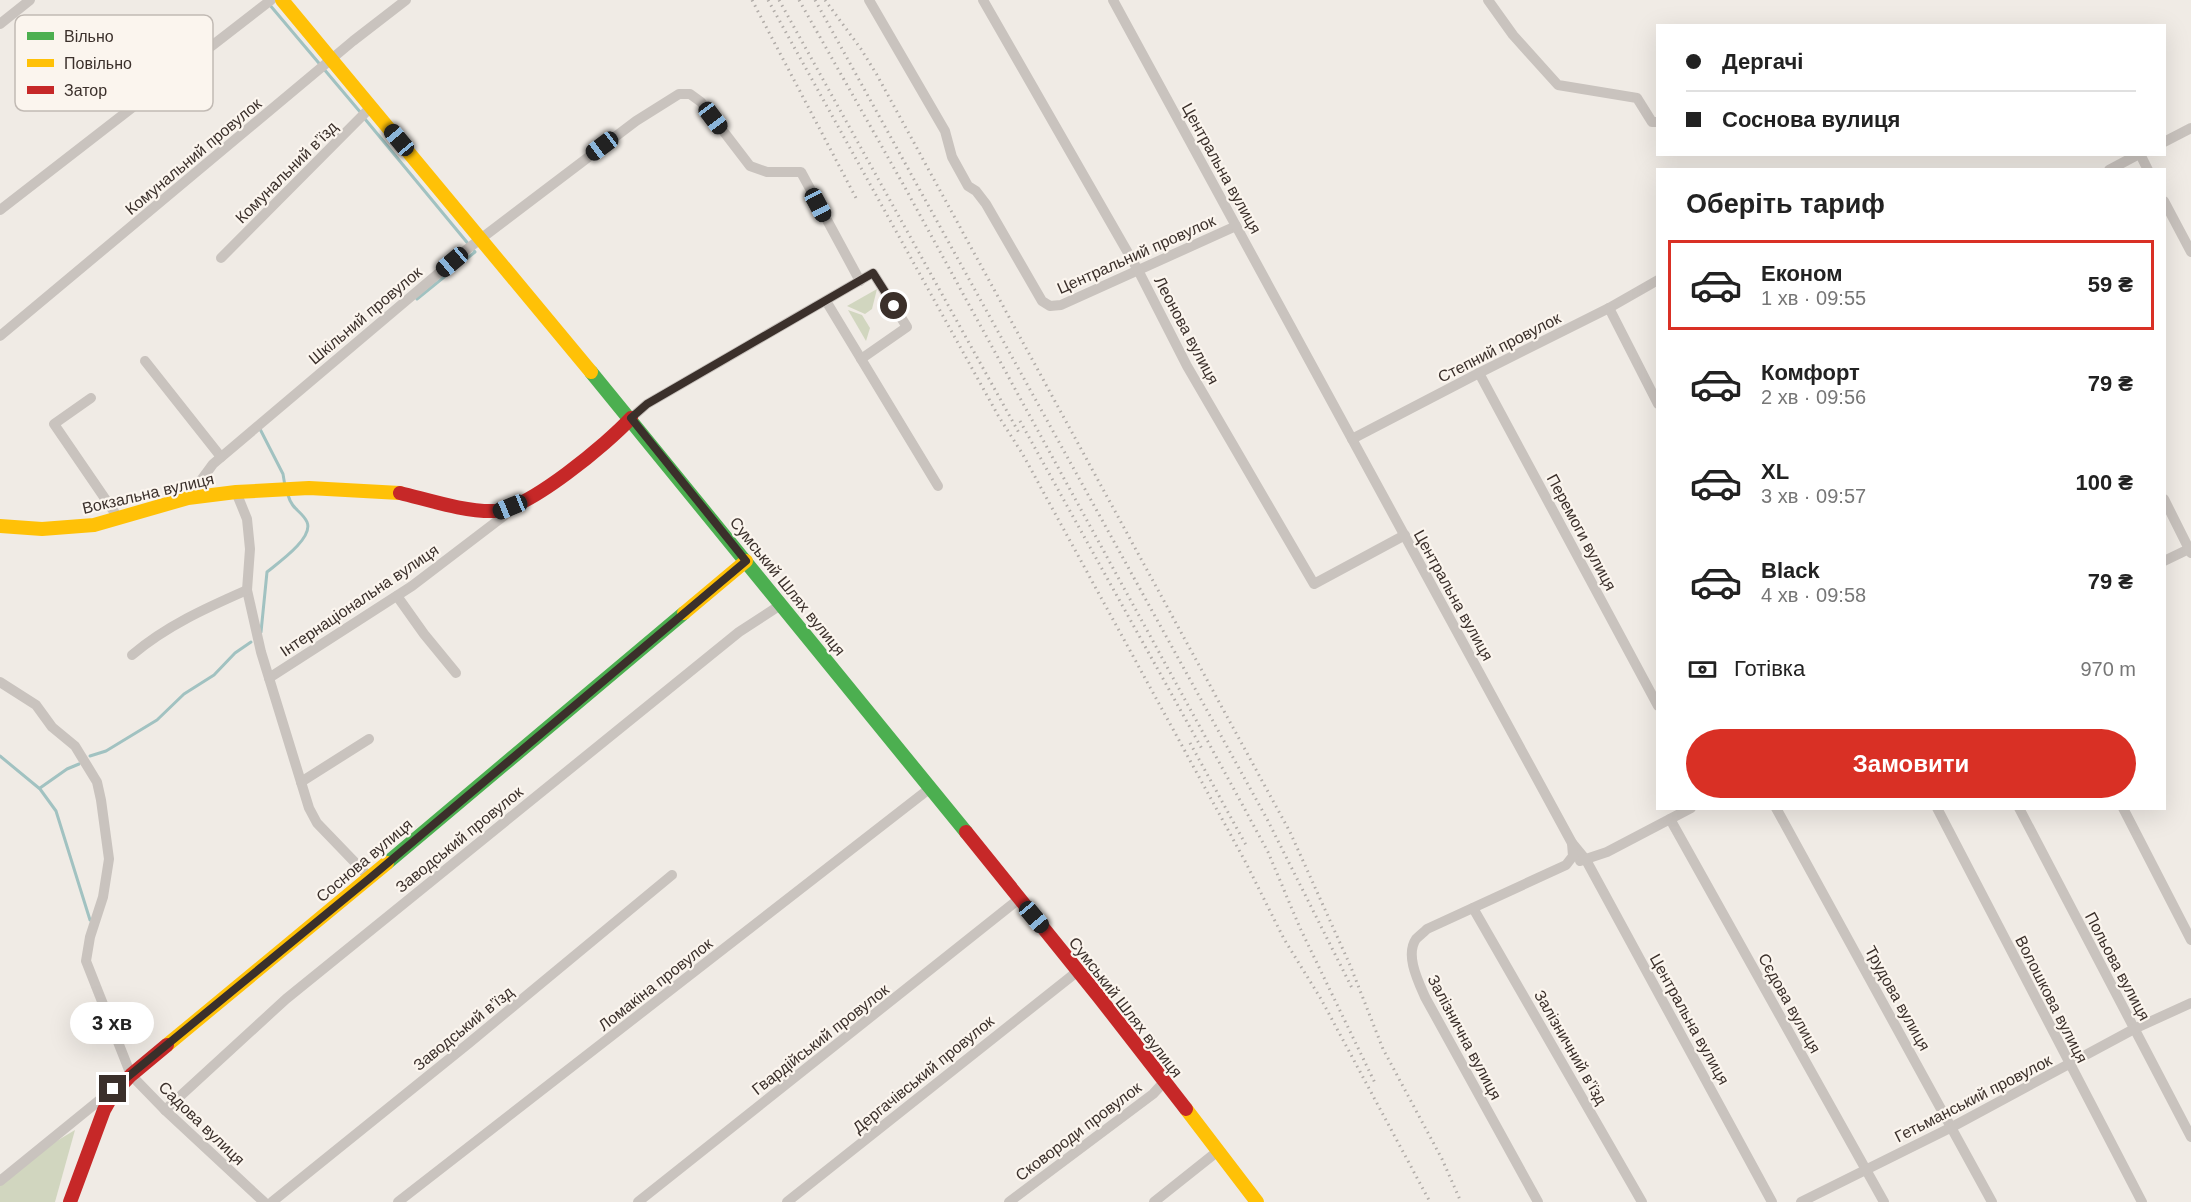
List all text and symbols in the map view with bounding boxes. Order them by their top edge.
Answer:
legend [15,15,213,111]
text: Вільно [64,28,114,45]
text: Дергачі [1722,49,1803,74]
text: Повільно [64,55,132,72]
text: Затор [64,82,107,99]
street label: Комунальний провулок [122,94,265,218]
car [695,98,731,138]
street label: Центральна вулиця [1179,100,1264,236]
text: Соснова вулиця [1722,107,1900,132]
street label: Комунальний в’їзд [232,118,341,227]
car [381,120,417,160]
car [582,128,622,164]
car [802,185,834,225]
text: Оберіть тариф [1686,189,1885,219]
street label: Центральний провулок [1055,211,1219,297]
car [432,244,472,280]
icon: car [1689,258,1743,312]
text: Економ [1761,261,1843,286]
street label: Шкільний провулок [306,263,426,367]
text: 59 ₴ [2088,272,2133,297]
street label: Леонова вулиця [1151,273,1222,387]
text: 1 хв · 09:55 [1761,287,1866,309]
route start [880,292,907,319]
street label: Степний провулок [1435,309,1564,386]
icon: car [1689,357,1743,411]
text: Комфорт [1761,360,1860,385]
text: 79 ₴ [2088,371,2133,396]
text: 2 хв · 09:56 [1761,386,1866,408]
icon: car [1689,456,1743,510]
text: XL [1761,459,1789,484]
street label: Вокзальна вулиця [81,470,216,517]
text: 100 ₴ [2076,470,2133,495]
street label: Перемоги вулиця [1544,471,1619,593]
text: 3 хв · 09:57 [1761,485,1866,507]
car [490,492,530,522]
street label: Сумський Шлях вулиця [727,514,849,659]
street label: Центральна вулиця [1411,527,1496,663]
street label: Інтернаціональна вулиця [277,541,442,660]
icon: car [1689,555,1743,609]
text: Black [1761,558,1820,583]
text: 79 ₴ [2088,569,2133,594]
text: 4 хв · 09:58 [1761,584,1866,606]
icon: cash [1686,653,1719,686]
text: Готівка [1734,656,1805,681]
text: 970 m [2080,658,2136,680]
button: Замовити [1686,729,2136,798]
street label: Заводський провулок [393,782,527,896]
street label: Соснова вулиця [313,815,416,905]
car [1016,897,1052,937]
street label: Польова вулиця [2082,909,2153,1023]
street label: Волошкова вулиця [2012,933,2091,1066]
street label: Ломакіна провулок [595,934,716,1034]
street label: Сумський Шлях вулиця [1066,934,1186,1081]
street label: Трудова вулиця [1862,943,1933,1053]
street label: Сєдова вулиця [1755,950,1824,1056]
street label: Центральна вулиця [1647,951,1732,1087]
street label: Залізнична вулиця [1424,972,1505,1103]
street label: Гвардійський провулок [749,980,893,1098]
street label: Заводський в’їзд [410,983,517,1074]
street label: Залізничний в’їзд [1531,987,1610,1108]
callout: 3 хв [71,1002,155,1044]
text: 3 хв [92,1012,132,1034]
street label: Дергачівський провулок [849,1012,998,1136]
street label: Гетьманський провулок [1892,1051,2055,1145]
route end [99,1075,126,1102]
street label: Садова вулиця [155,1078,248,1169]
street label: Сковороди провулок [1012,1078,1145,1184]

